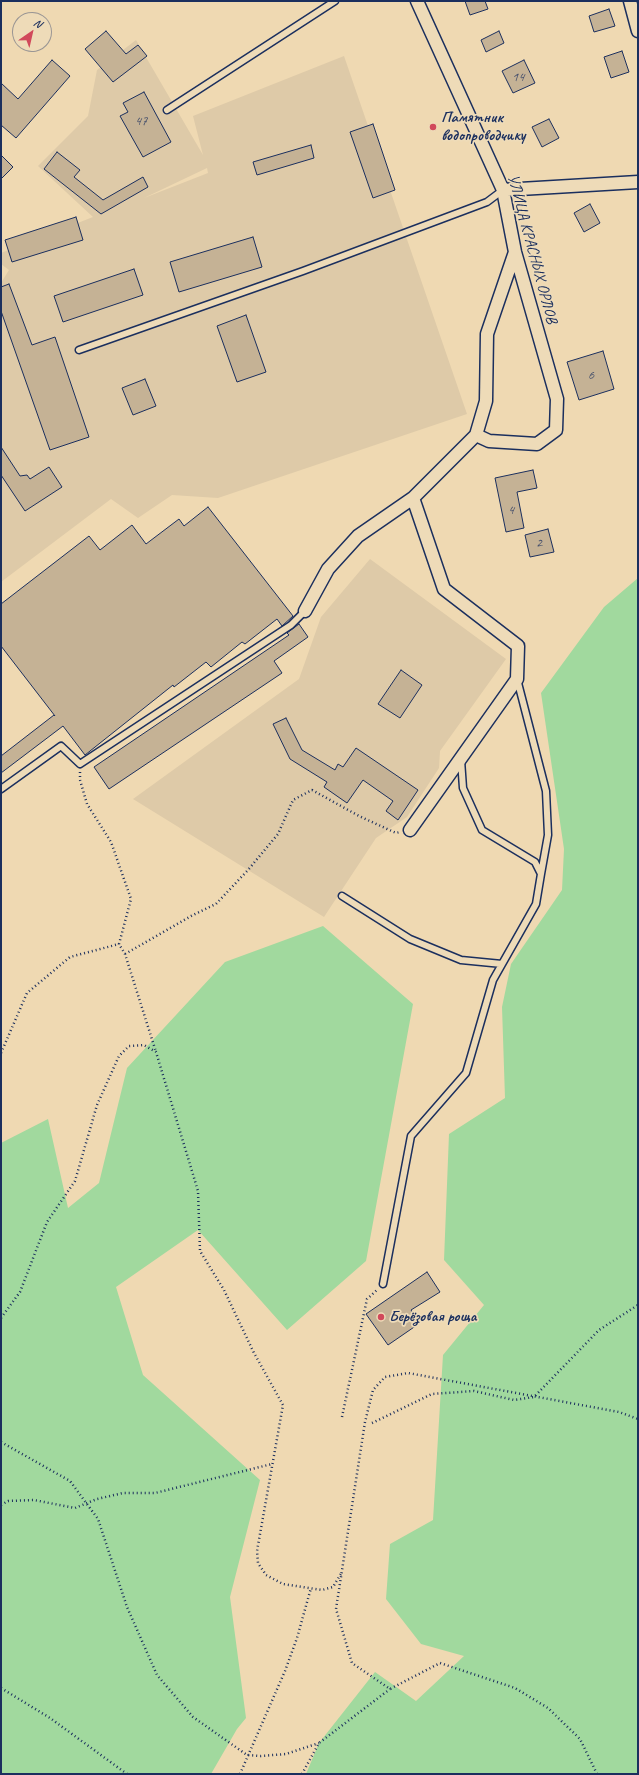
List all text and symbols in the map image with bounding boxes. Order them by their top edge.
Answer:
north arrow [12,12,52,52]
text: N [31,15,45,31]
house number: 14 [512,69,524,85]
place label: Памятник водопроводчику [441,108,525,146]
house number: 47 [135,113,147,129]
marker: Памятник водопроводчику [428,122,438,132]
street label: УЛИЦА КРАСНЫХ ОРЛОВ [503,172,561,326]
house number: 6 [588,367,594,383]
house number: 4 [508,502,514,518]
house number: 2 [536,535,542,551]
place label: Берёзовая роща [389,1307,477,1327]
marker: Берёзовая роща [376,1312,386,1322]

